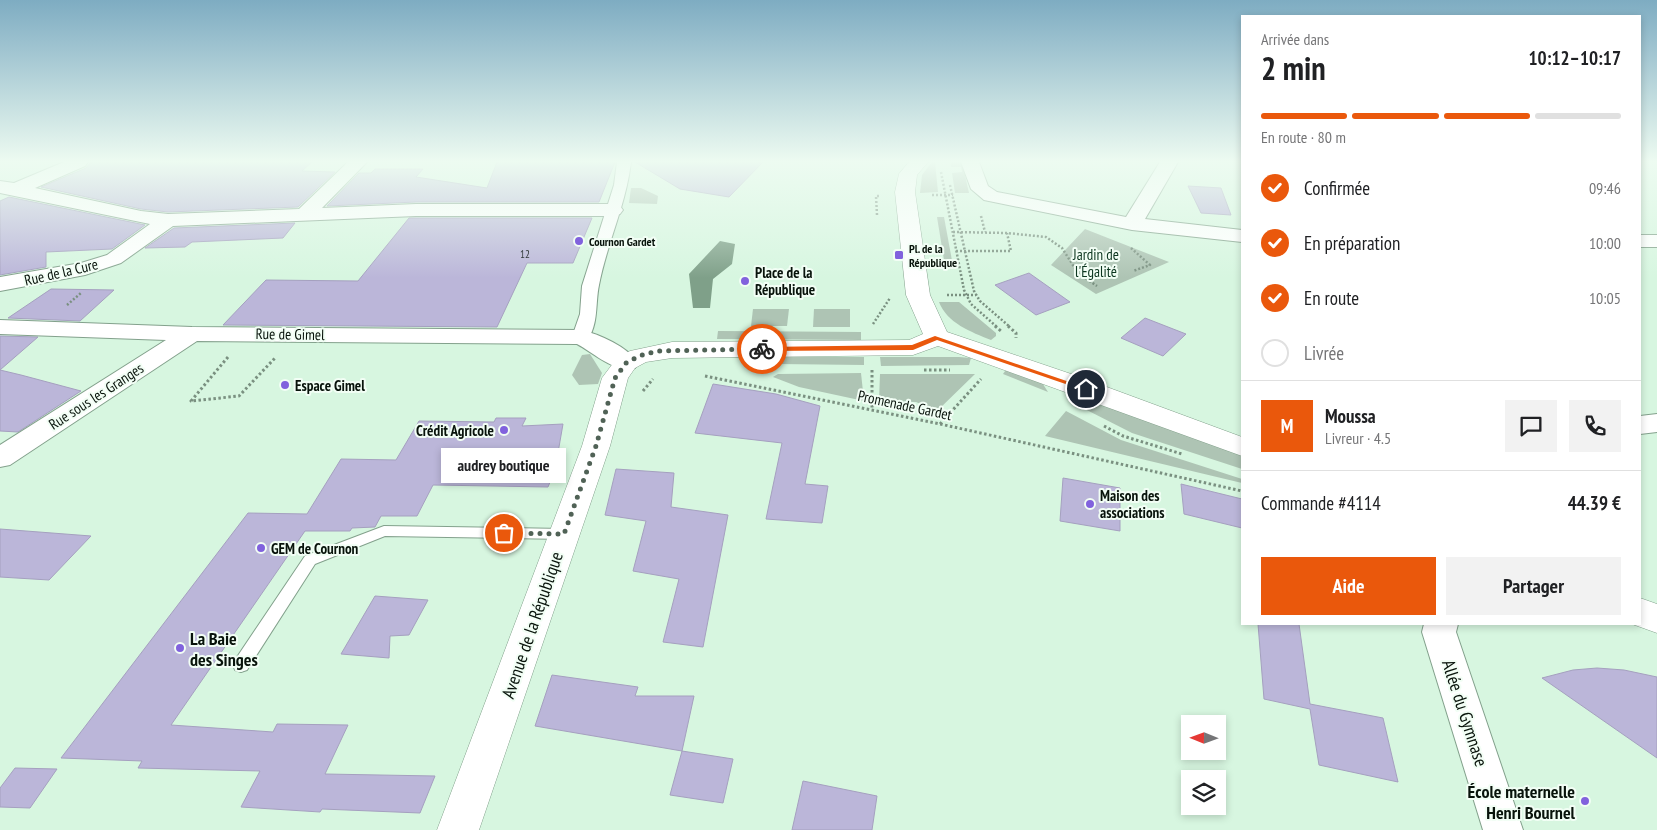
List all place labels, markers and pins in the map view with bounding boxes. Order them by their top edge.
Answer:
place label: Cournon Gardet [589,234,656,249]
marker: Cournon Gardet [573,235,585,247]
place label: Pl. de la République [909,241,957,270]
marker: Pl. de la République [893,249,905,261]
place label: Place de la République [755,263,815,299]
marker: Place de la République [739,275,751,287]
pin [1065,368,1107,410]
place label: Espace Gimel [295,376,365,395]
marker: Espace Gimel [279,379,291,391]
place label: Crédit Agricole [416,421,494,440]
marker: Crédit Agricole [498,424,510,436]
callout: audrey boutique [442,448,566,483]
place label: Maison des associations [1100,486,1165,522]
marker: Maison des associations [1084,498,1096,510]
pin [483,512,525,554]
place label: GEM de Cournon [271,539,359,558]
marker: GEM de Cournon [255,542,267,554]
place label: La Baie des Singes [190,627,258,671]
marker: La Baie des Singes [174,642,186,654]
place label: École maternelle Henri Bournel [1468,780,1576,824]
marker: École maternelle Henri Bournel [1579,795,1591,807]

